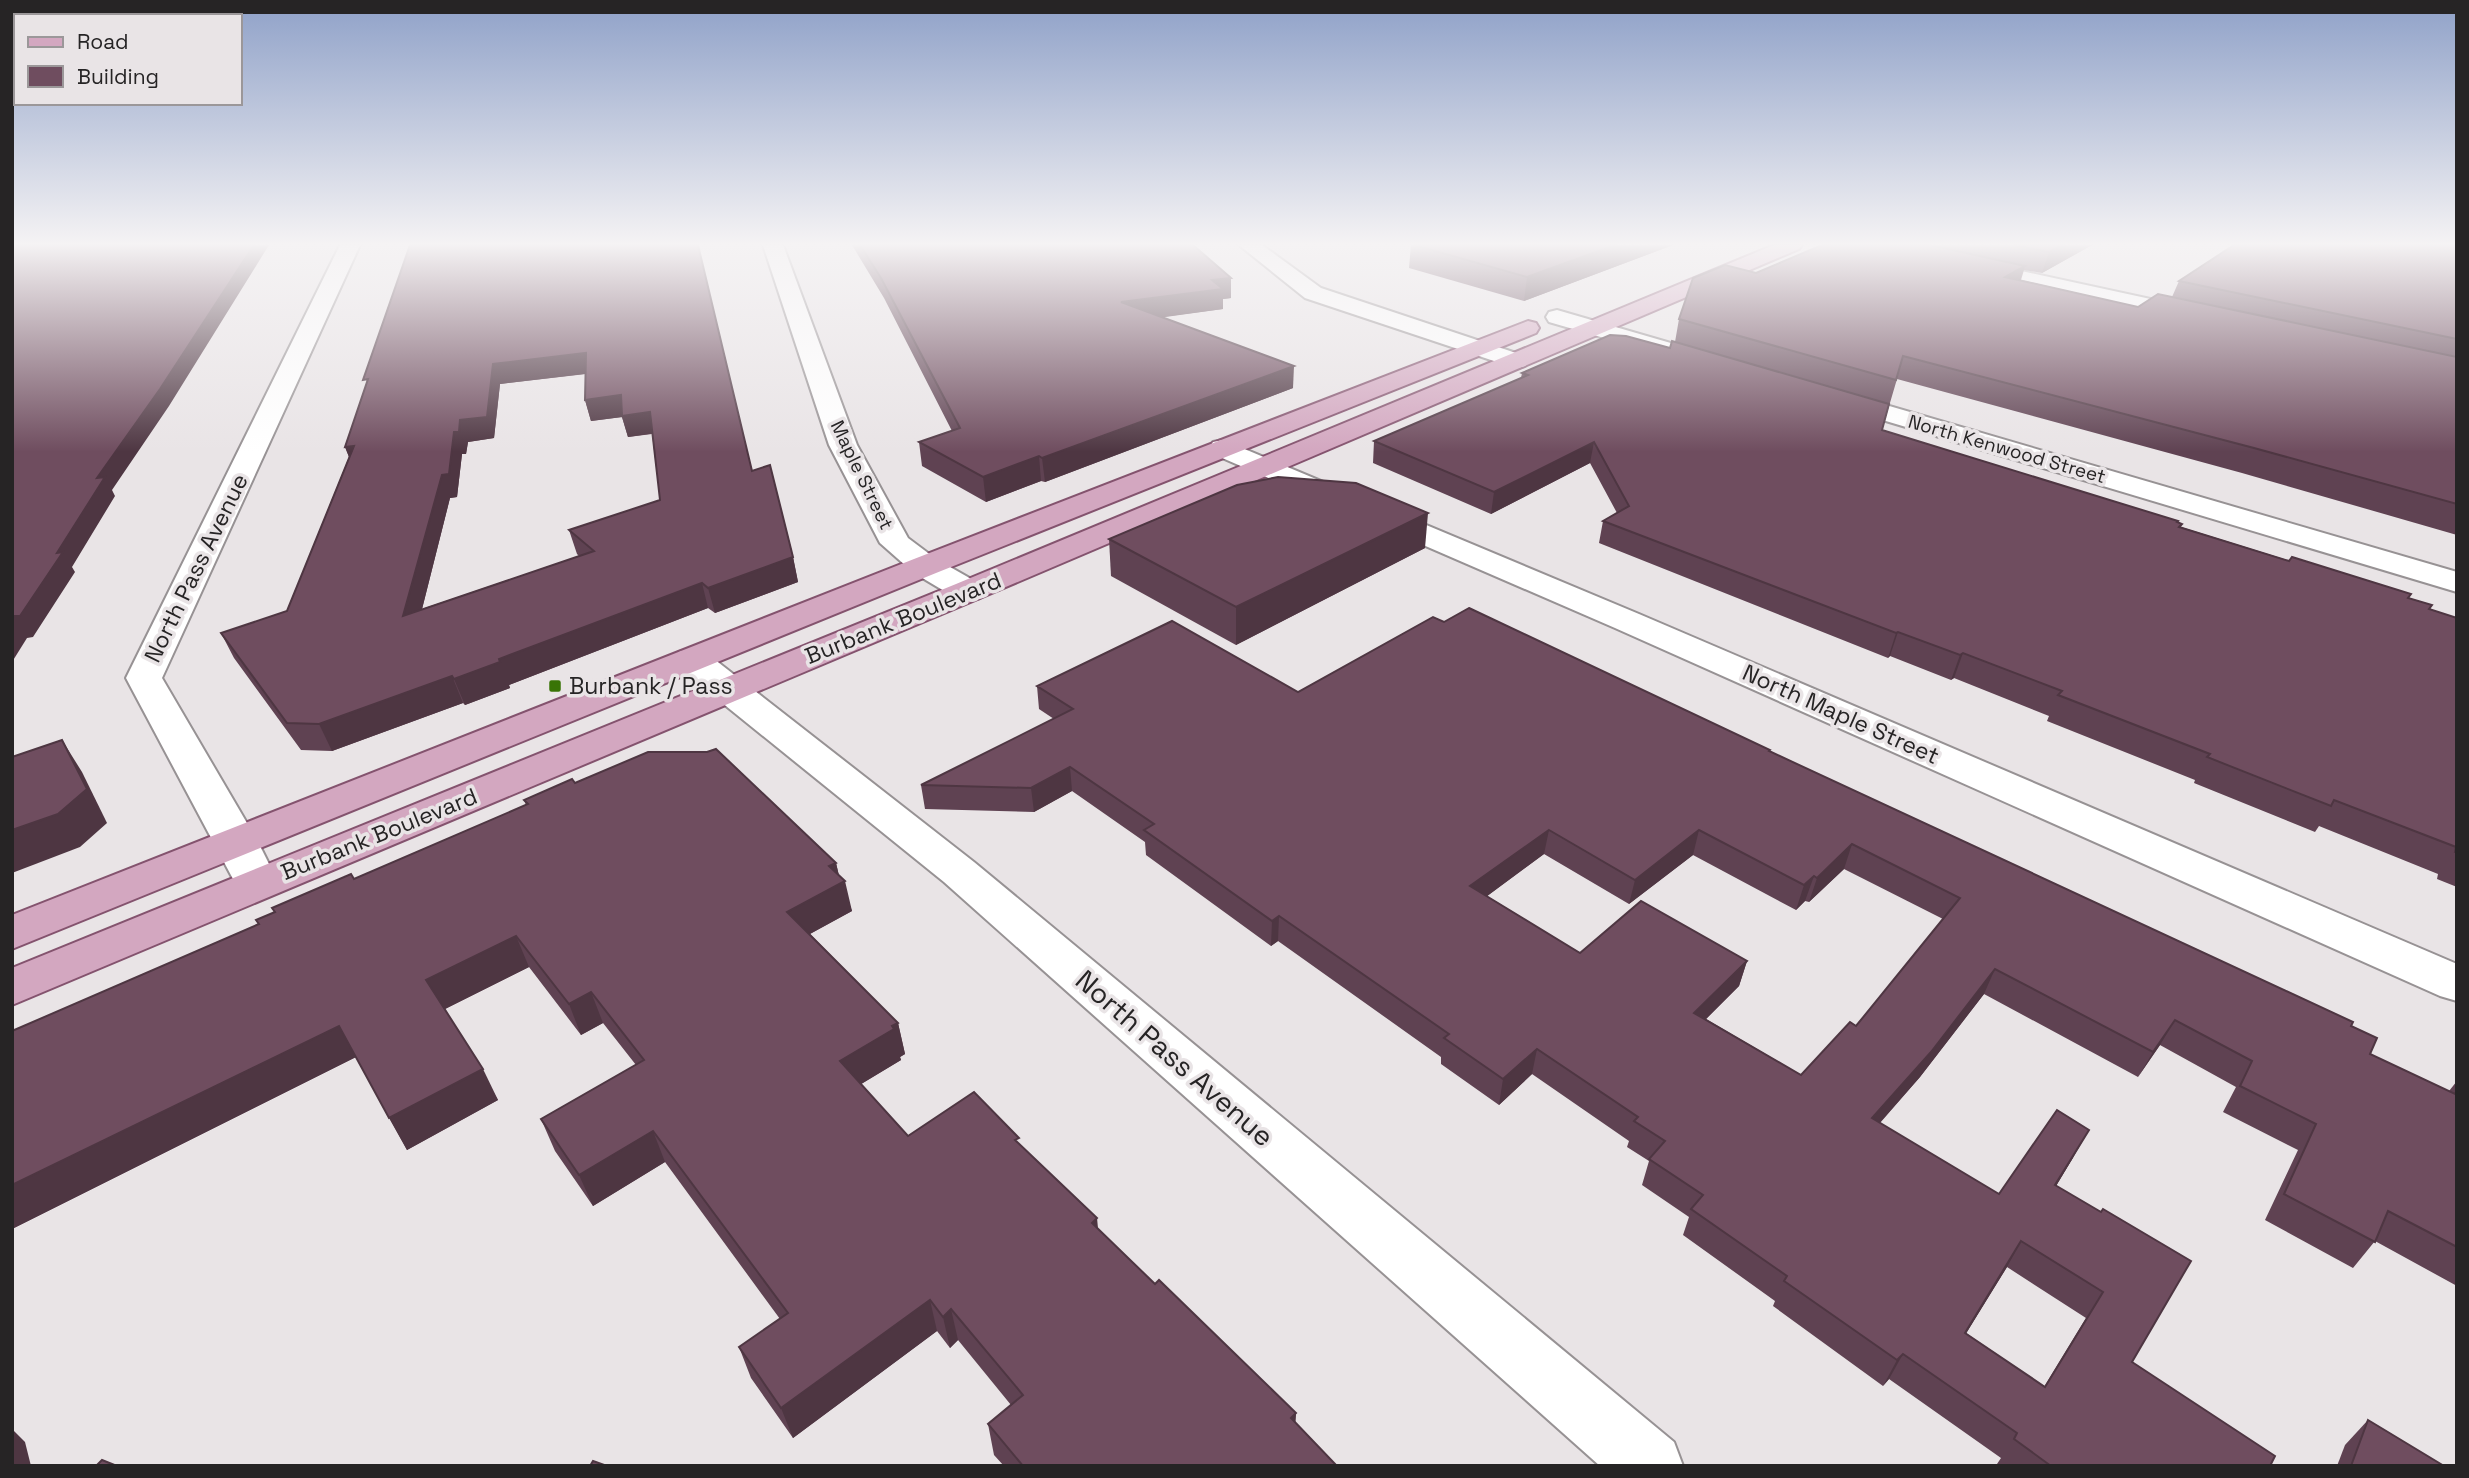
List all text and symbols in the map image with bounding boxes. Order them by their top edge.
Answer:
legend [14,14,242,105]
text: Road [77,28,129,55]
text: Building [77,63,159,90]
street label: North Kenwood Street [1905,409,2109,489]
street label: Maple Street [825,416,899,534]
street label: North Pass Avenue [137,469,255,667]
street label: Burbank Boulevard [800,565,1006,671]
street label: North Maple Street [1738,657,1944,771]
place label: Burbank / Pass [569,671,733,701]
marker: Burbank / Pass [547,678,563,694]
street label: Burbank Boulevard [276,781,482,887]
street label: North Pass Avenue [1068,962,1282,1154]

